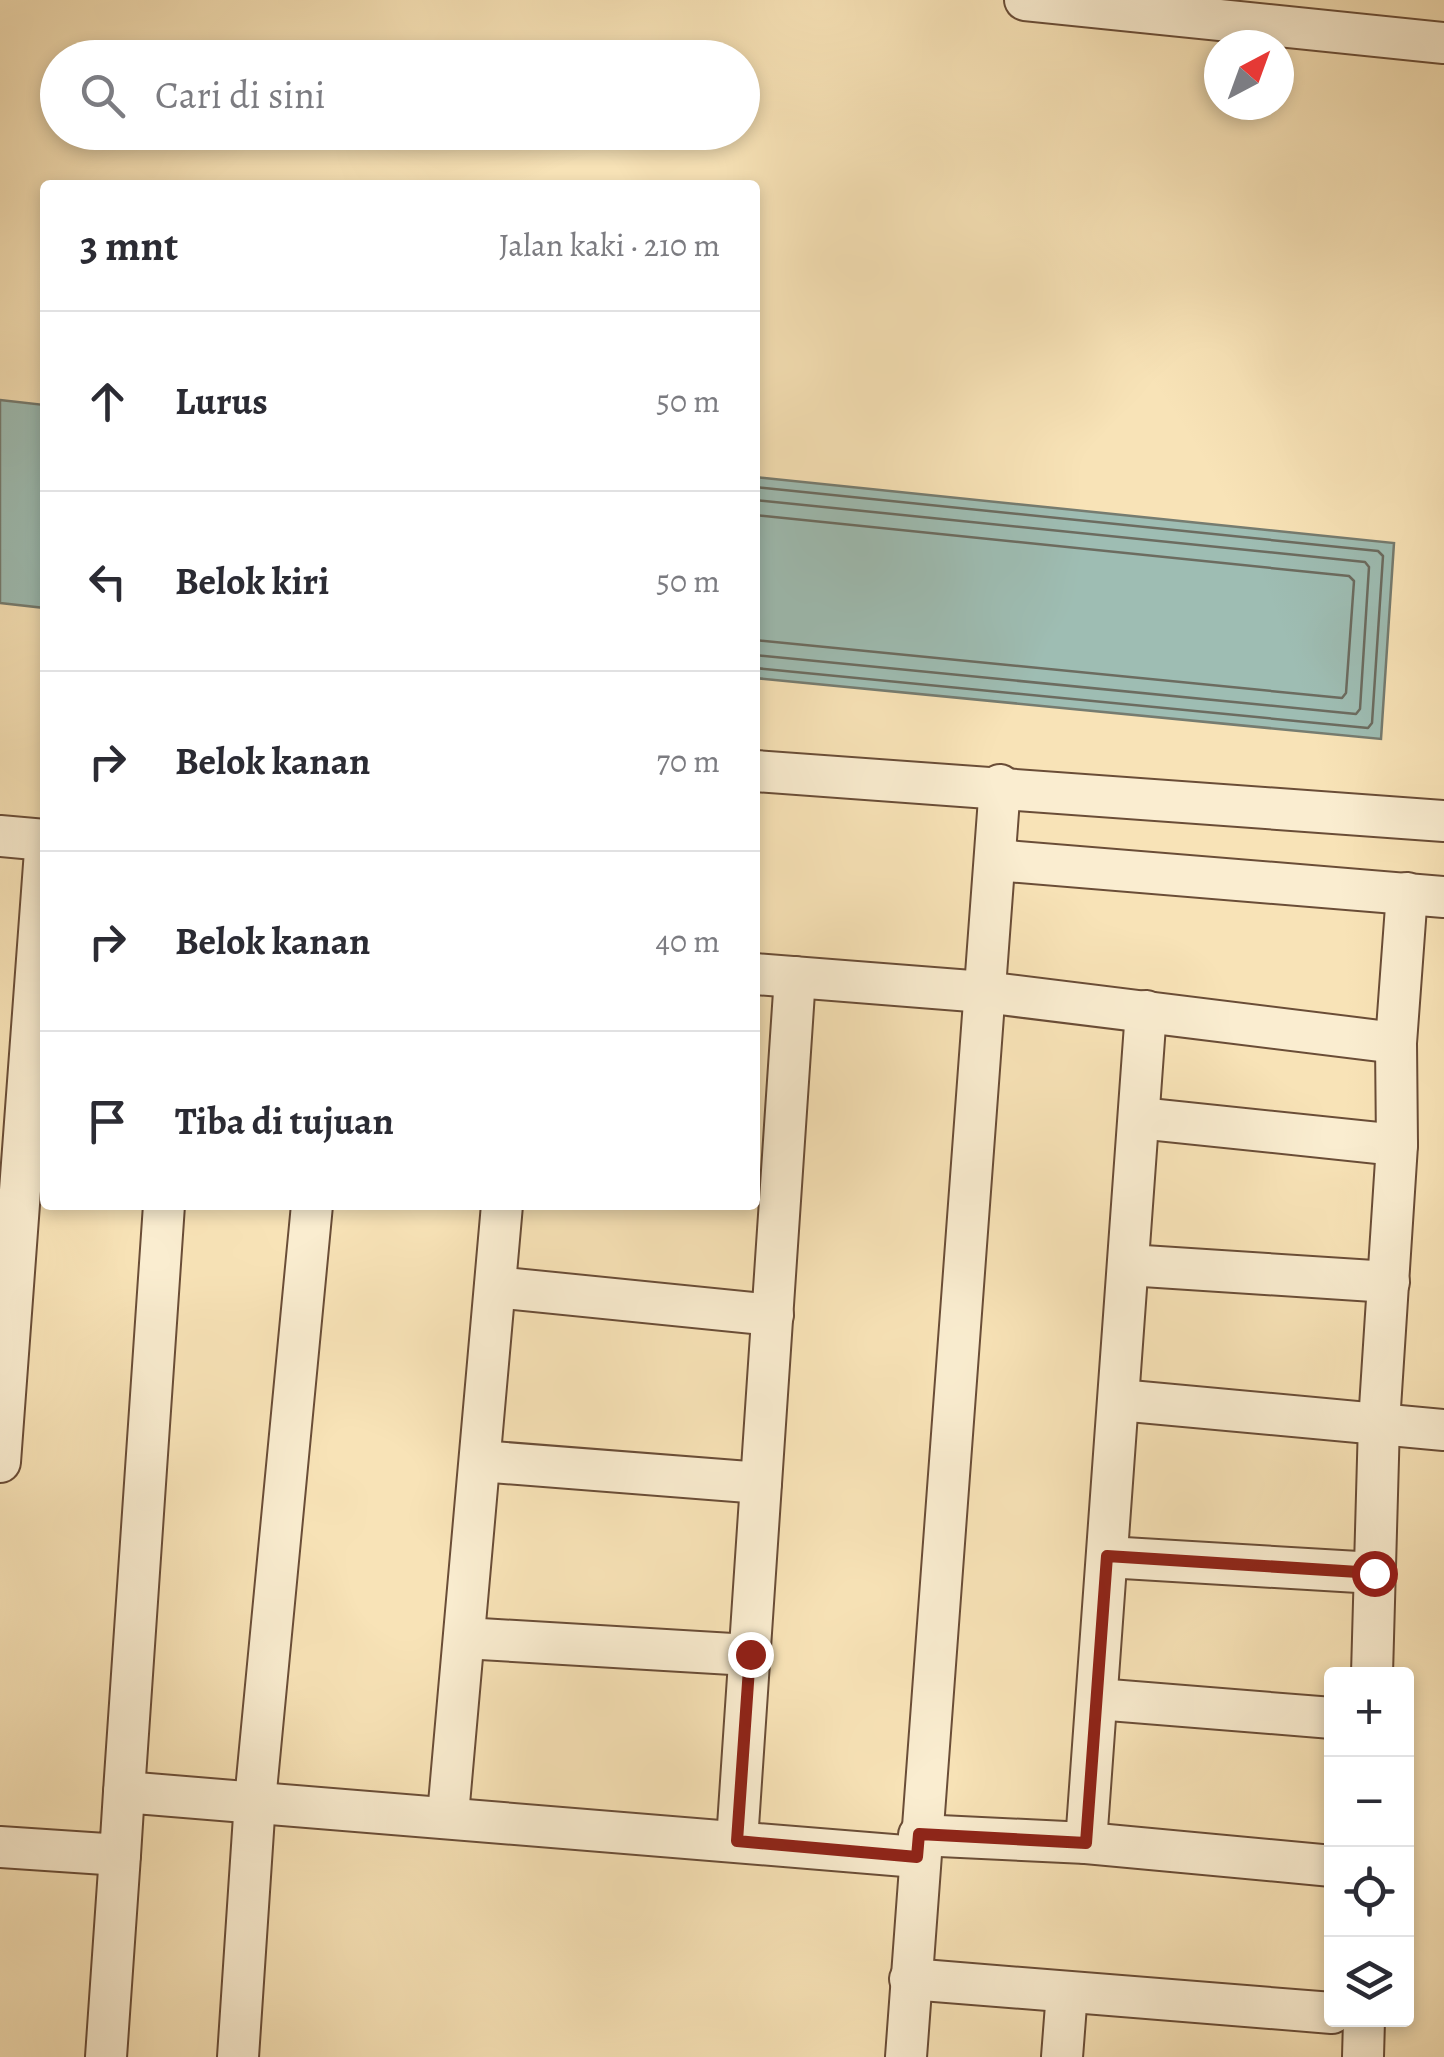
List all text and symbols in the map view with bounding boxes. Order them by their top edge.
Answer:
north arrow [1204,30,1294,120]
search box [40,40,760,150]
icon: search [75,68,130,123]
text: Cari di sini [155,69,325,121]
text: 3 mnt [80,217,178,274]
text: Jalan kaki · 210 m [499,223,720,267]
icon: ahead [80,374,135,429]
text: Lurus [175,375,268,427]
text: 50 m [656,379,720,423]
icon: left [80,554,135,609]
text: Belok kiri [175,555,329,607]
text: 50 m [656,559,720,603]
icon: right [80,734,135,789]
text: Belok kanan [175,735,370,787]
text: 70 m [657,739,720,783]
icon: right [80,914,135,969]
text: Belok kanan [175,915,370,967]
text: 40 m [655,919,720,963]
icon: arrive [80,1094,135,1149]
text: Tiba di tujuan [175,1095,394,1147]
route start [1352,1551,1398,1597]
route end [728,1632,774,1678]
map controls [1324,1667,1414,2027]
button: + [1324,1667,1414,1757]
button: − [1324,1757,1414,1847]
button: locate [1324,1847,1414,1937]
button: layers [1324,1937,1414,2027]

